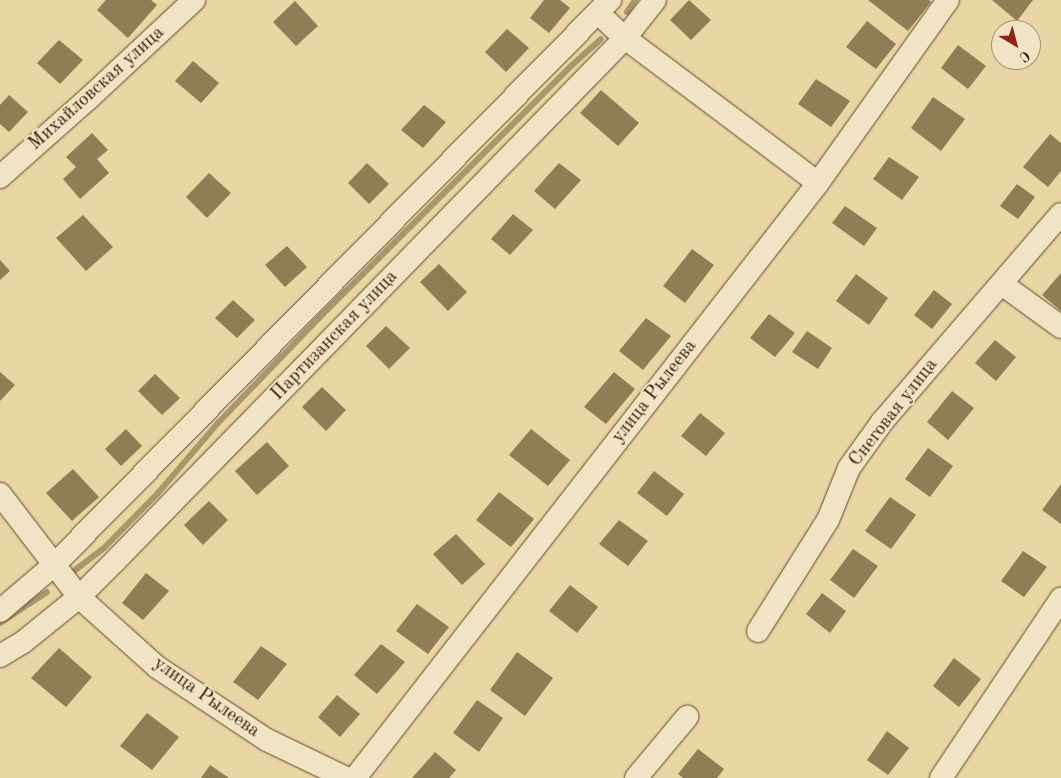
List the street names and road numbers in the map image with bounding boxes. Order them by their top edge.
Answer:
street label: Михайловская улица [24,22,170,156]
street label: Партизанская улица [267,266,403,406]
street label: улица Рылеева [608,336,702,448]
street label: Снеговая улица [845,354,943,472]
street label: улица Рылеева [148,653,264,743]

